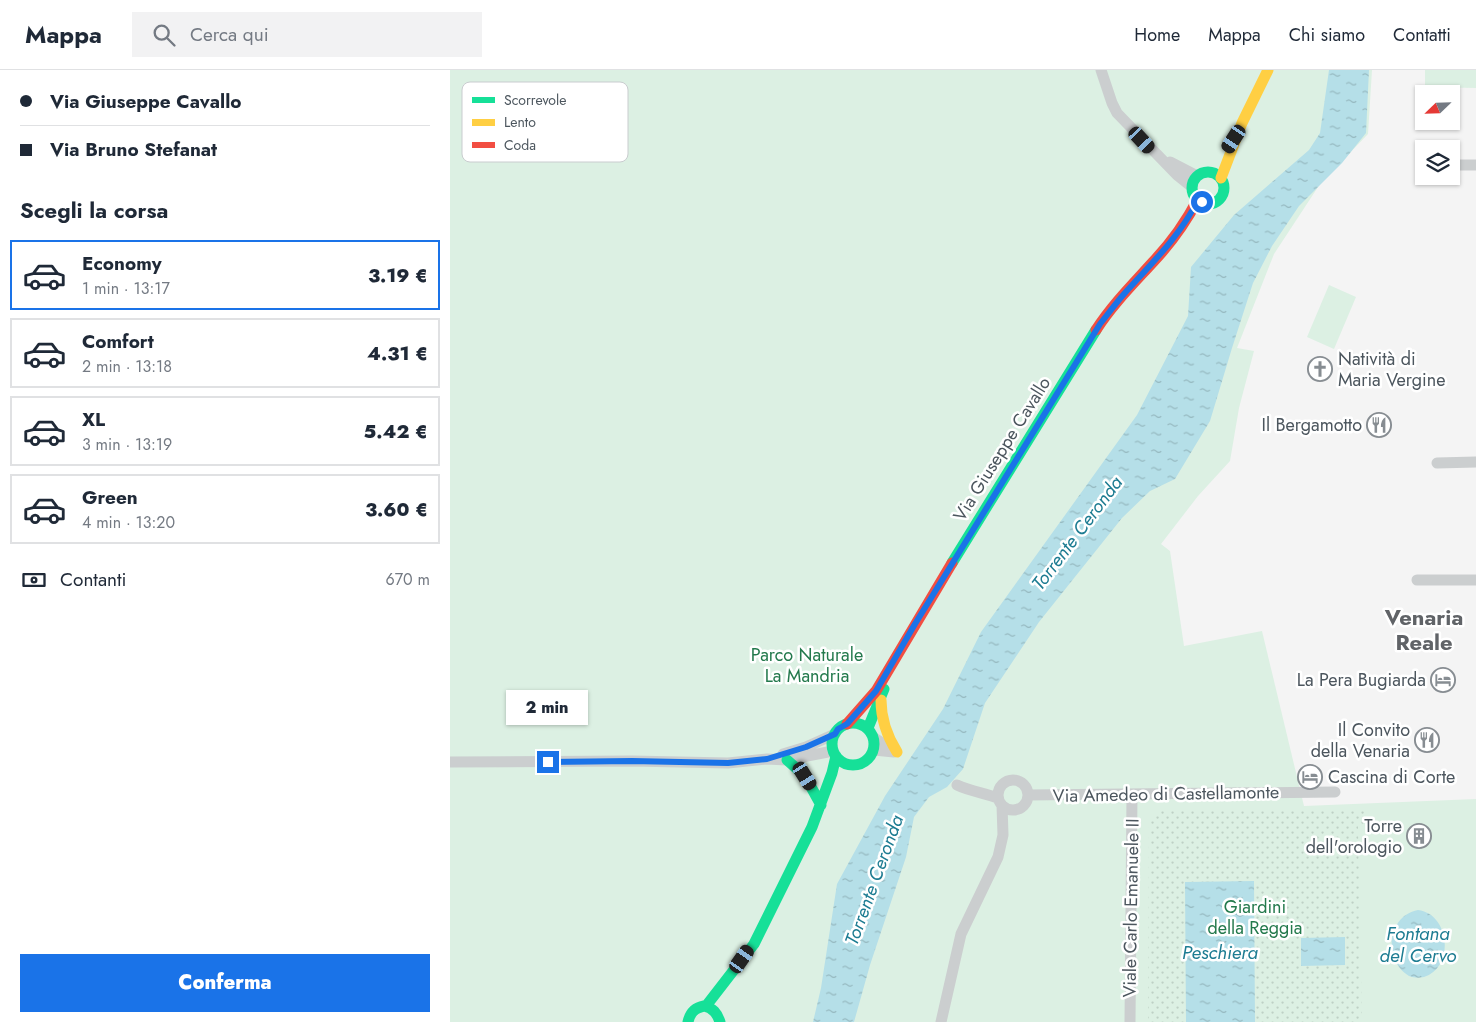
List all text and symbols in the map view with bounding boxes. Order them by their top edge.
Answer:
search box [132,12,482,57]
text: Mappa [25,17,102,52]
icon: search [150,21,178,49]
text: Cerca qui [190,21,269,48]
text: Home [1134,22,1180,48]
text: Mappa [1208,22,1261,48]
text: Chi siamo [1289,22,1365,48]
text: Contatti [1393,22,1451,48]
legend [462,82,628,162]
north arrow [1415,85,1460,130]
map controls [1415,85,1460,185]
text: Via Giuseppe Cavallo [50,88,242,115]
text: Scorrevole [504,90,566,110]
text: Lento [504,112,536,132]
car [1219,122,1248,156]
car [1126,124,1157,156]
text: Coda [504,135,536,155]
text: Via Bruno Stefanat [50,136,217,163]
button: layers [1415,140,1460,185]
route start [1191,191,1213,213]
text: Scegli la corsa [20,194,168,226]
text: Economy [82,250,162,277]
icon: car [22,253,67,298]
text: 3.19 € [368,262,428,289]
text: 1 min · 13:17 [82,277,170,300]
text: Comfort [82,328,154,355]
icon: car [22,331,67,376]
text: 4.31 € [367,340,428,367]
place label: Natività di Maria Vergine [1338,346,1445,393]
text: 2 min · 13:18 [82,355,172,378]
church icon: Natività di Maria Vergine [1307,356,1333,382]
street label: Via Giuseppe Cavallo [947,372,1057,526]
text: XL [82,406,105,433]
icon: car [22,409,67,454]
place label: Il Bergamotto [1262,412,1362,438]
restaurant icon: Il Bergamotto [1366,412,1392,438]
text: 5.42 € [364,418,428,445]
text: 3 min · 13:19 [82,433,172,456]
water label: Torrente Ceronda [1025,470,1129,596]
text: Green [82,484,138,511]
icon: car [22,487,67,532]
text: 3.60 € [365,496,428,523]
text: 4 min · 13:20 [82,511,175,534]
icon: cash [20,566,48,594]
text: Contanti [60,566,127,593]
text: 670 m [386,568,430,591]
district label: Venaria Reale [1384,601,1463,658]
park label: Parco Naturale La Mandria [751,642,863,689]
place label: La Pera Bugiarda [1297,667,1426,693]
hotel icon: La Pera Bugiarda [1430,667,1456,693]
callout: 2 min [507,690,589,724]
text: 2 min [526,696,568,719]
place label: Il Convito della Venaria [1311,717,1410,764]
restaurant icon: Il Convito della Venaria [1414,727,1440,753]
route end [537,751,559,773]
car [790,759,819,793]
hotel icon: Cascina di Corte [1297,764,1323,790]
place label: Cascina di Corte [1328,764,1455,790]
street label: Via Amedeo di Castellamonte [1052,779,1280,809]
water label: Torrente Ceronda [838,811,910,949]
place label: Torre dell'orologio [1306,813,1402,860]
street label: Viale Carlo Emanuele II [1116,818,1146,998]
building icon: Torre dell'orologio [1406,823,1432,849]
park label: Giardini della Reggia [1207,894,1303,941]
water label: Fontana del Cervo [1380,920,1456,969]
water label: Peschiera [1182,939,1259,966]
car [727,942,756,976]
button: Conferma [20,954,430,1012]

